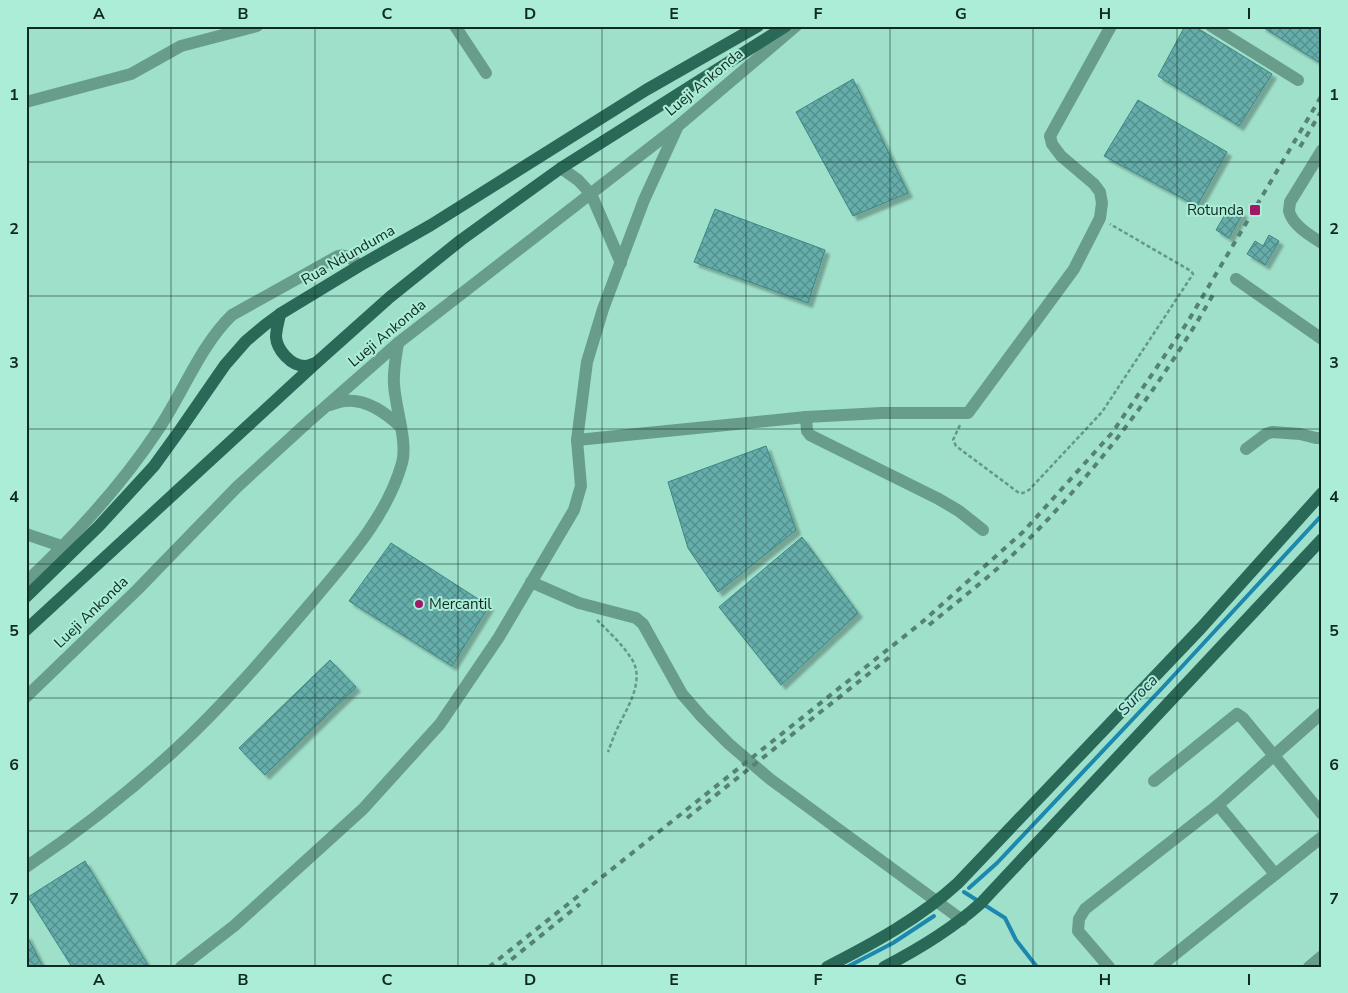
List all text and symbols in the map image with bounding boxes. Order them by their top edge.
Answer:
text: A [93,3,105,25]
text: B [237,3,249,25]
text: C [382,3,393,25]
text: D [524,3,536,25]
text: E [669,3,679,25]
text: F [814,3,823,25]
text: G [955,3,967,25]
text: H [1099,3,1111,25]
text: I [1247,3,1251,25]
street label: Lueji Ankonda [661,44,747,120]
text: 1 [9,84,19,106]
text: 1 [1329,84,1339,106]
place label: Rotunda [1187,200,1244,220]
marker: Rotunda [1248,203,1262,217]
text: 2 [9,218,19,240]
text: 2 [1329,218,1339,240]
street label: Rua Ndunduma [298,220,398,290]
street label: Lueji Ankonda [344,295,430,371]
text: 3 [9,352,19,374]
text: 3 [1329,352,1339,374]
text: 4 [9,486,19,508]
text: 4 [1329,486,1339,508]
street label: Lueji Ankonda [50,572,132,652]
place label: Mercantil [429,594,492,614]
marker: Mercantil [413,598,425,610]
text: 5 [9,620,19,642]
text: 5 [1329,620,1339,642]
water label: Suroca [1113,670,1163,720]
text: 6 [9,754,19,776]
text: 6 [1329,754,1339,776]
text: 7 [9,888,19,910]
text: 7 [1329,888,1339,910]
text: A [93,969,105,991]
text: B [237,969,249,991]
text: C [382,969,393,991]
text: D [524,969,536,991]
text: E [669,969,679,991]
text: F [814,969,823,991]
text: G [955,969,967,991]
text: H [1099,969,1111,991]
text: I [1247,969,1251,991]

